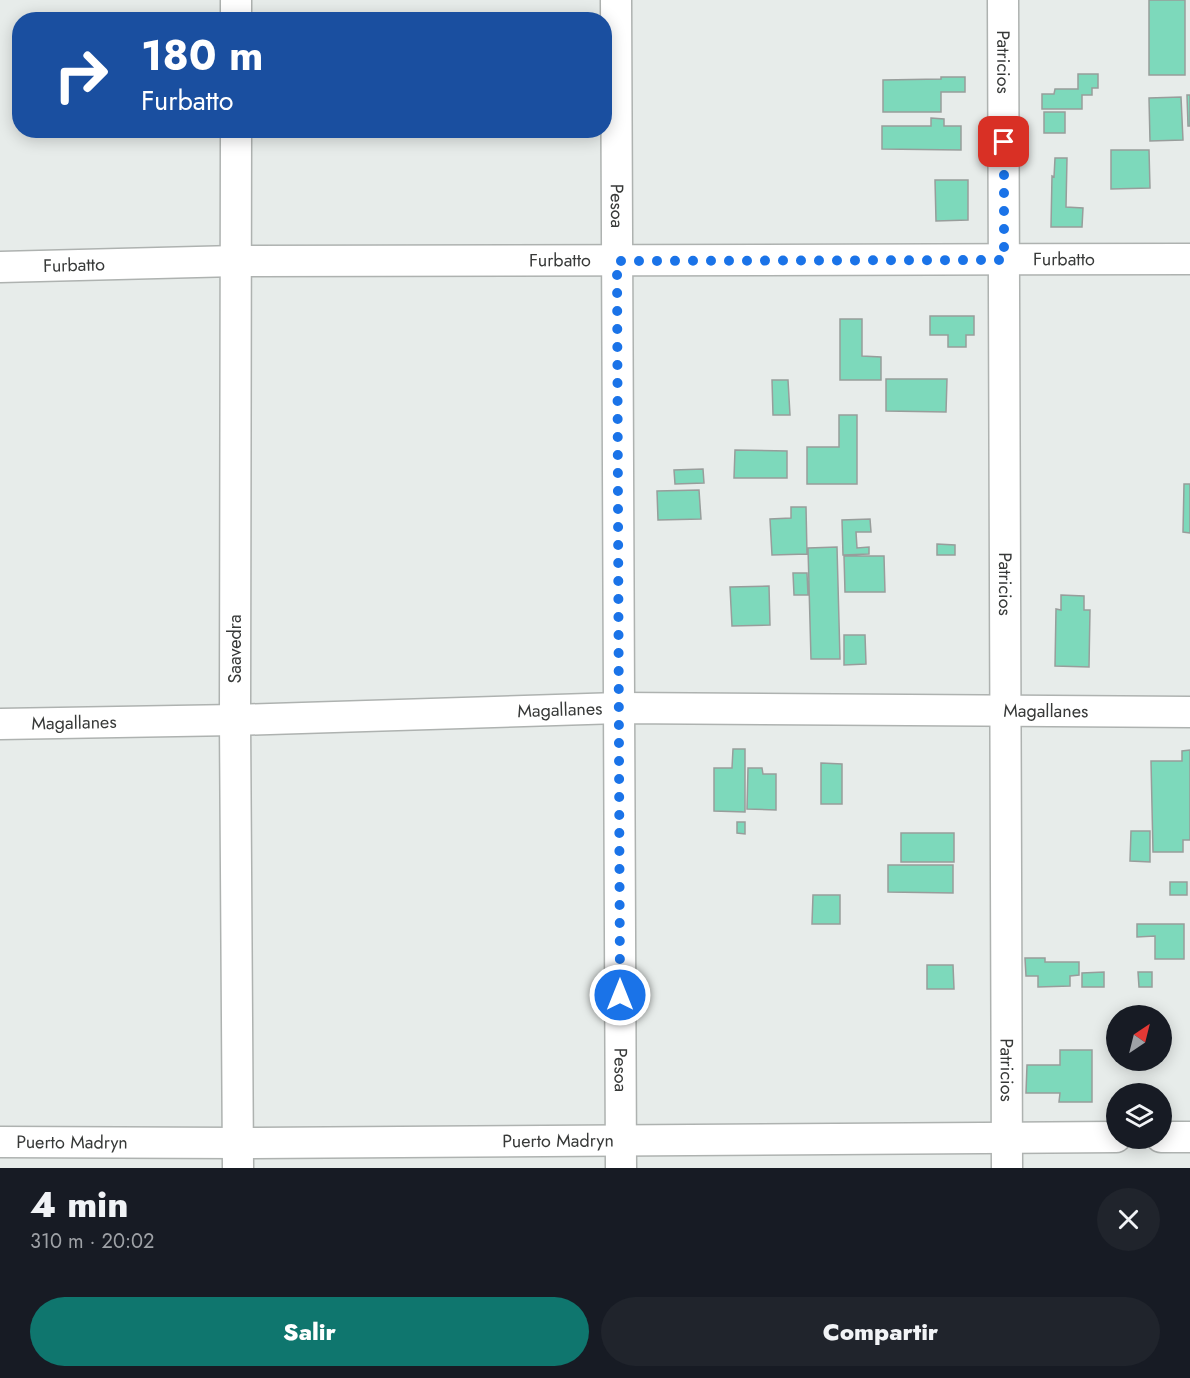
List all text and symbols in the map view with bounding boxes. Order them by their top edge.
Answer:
text: 180 m [141,25,264,86]
street label: Patricios [990,30,1016,94]
icon: right [42,36,120,114]
text: Furbatto [141,81,233,120]
pin [978,116,1029,167]
icon: arrive [987,125,1020,158]
street label: Pesoa [604,184,630,228]
street label: Furbatto [1033,246,1095,272]
street label: Furbatto [529,247,591,273]
street label: Furbatto [43,251,105,279]
street label: Patricios [992,552,1018,616]
street label: Saavedra [222,614,248,684]
street label: Magallanes [517,696,603,724]
street label: Magallanes [1003,698,1088,724]
street label: Magallanes [31,709,117,736]
position arrow [588,963,652,1027]
north arrow [1106,1005,1172,1071]
map controls [1106,1005,1172,1149]
street label: Patricios [994,1038,1020,1102]
street label: Pesoa [607,1048,634,1092]
button: layers [1106,1083,1172,1149]
street label: Puerto Madryn [502,1127,614,1154]
street label: Puerto Madryn [16,1129,128,1156]
text: 4 min [30,1178,128,1230]
button: close [1097,1188,1160,1251]
text: 310 m · 20:02 [30,1227,154,1256]
button: Salir [30,1297,589,1366]
button: Compartir [601,1297,1160,1366]

